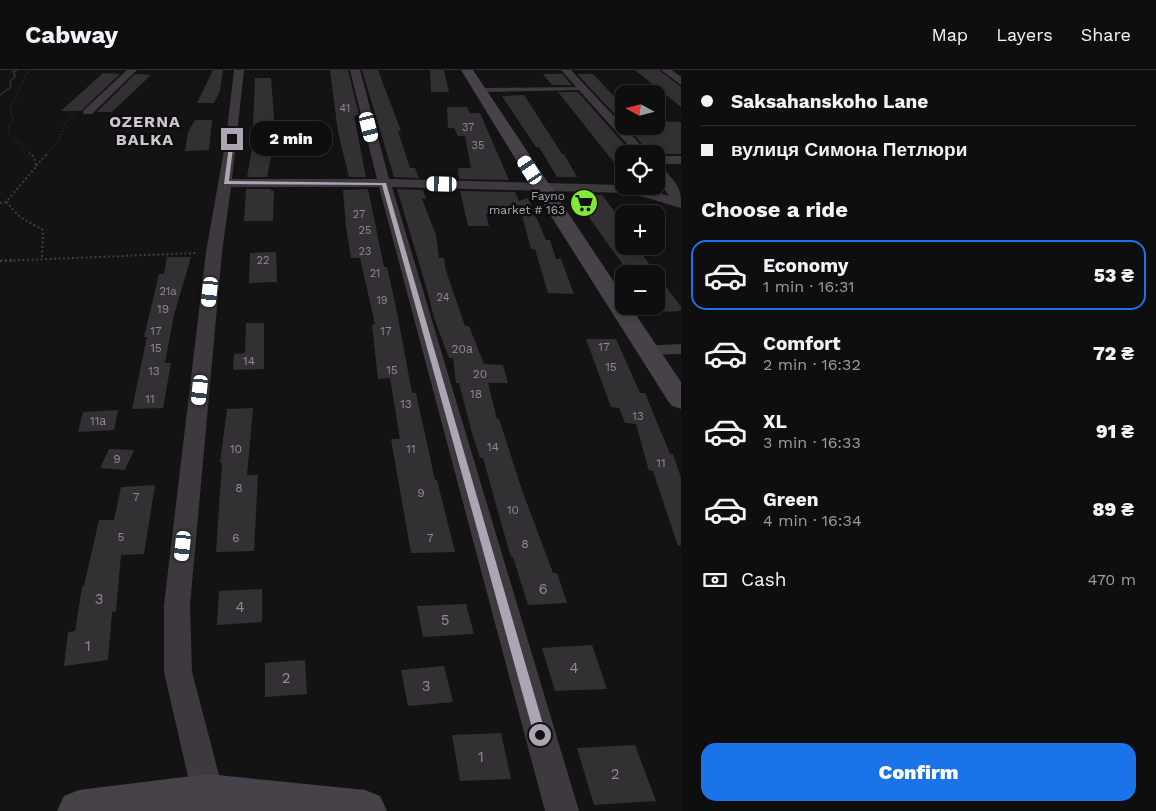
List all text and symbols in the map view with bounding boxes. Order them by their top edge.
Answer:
text: Cabway [25,21,118,49]
text: Map [931,24,968,45]
text: Layers [996,24,1053,45]
text: Share [1081,24,1131,45]
north arrow [615,85,665,135]
map controls [615,85,665,315]
text: Saksahanskoho Lane [731,90,928,113]
house number: 41 [340,102,350,115]
car [358,111,379,143]
district label: OZERNA BALKA [109,112,181,149]
house number: 37 [462,121,474,134]
callout: 2 min [250,122,332,156]
route end [221,128,243,150]
text: 2 min [269,129,313,148]
text: вулиця Симона Петлюри [731,138,967,161]
house number: 35 [472,139,484,152]
button: locate [615,145,665,195]
car [515,153,544,187]
car [426,176,457,192]
supermarket icon: Fayno market # 163 [569,188,599,218]
place label: Fayno market # 163 [489,189,565,217]
text: Choose a ride [701,197,848,222]
button: + [615,205,665,255]
house number: 27 [353,208,365,221]
house number: 25 [359,224,371,237]
house number: 23 [359,245,371,258]
icon: car [703,253,748,298]
house number: 22 [257,254,269,267]
text: Economy [763,254,848,277]
text: 53 ₴ [1094,264,1134,287]
button: − [615,265,665,315]
house number: 21 [370,267,380,280]
car [200,276,219,308]
text: 1 min · 16:31 [763,277,855,296]
house number: 21а [160,285,177,298]
house number: 24 [437,291,450,304]
house number: 19 [376,294,388,307]
house number: 19 [157,302,169,316]
house number: 17 [150,324,162,338]
house number: 17 [380,324,392,338]
icon: car [703,331,748,376]
text: Comfort [763,332,841,355]
house number: 17 [598,340,610,354]
house number: 15 [150,341,162,355]
house number: 20а [451,342,473,356]
text: 72 ₴ [1093,342,1134,365]
house number: 14 [243,354,255,368]
text: 2 min · 16:32 [763,355,861,374]
house number: 15 [605,360,617,374]
house number: 15 [386,363,398,377]
house number: 13 [148,364,160,378]
house number: 20 [473,367,487,381]
car [190,374,209,406]
house number: 18 [470,387,482,401]
house number: 11 [145,392,155,406]
house number: 13 [400,397,412,411]
house number: 13 [632,409,644,423]
icon: car [703,409,748,454]
text: XL [763,410,787,433]
house number: 11а [90,414,106,428]
text: 91 ₴ [1096,420,1134,443]
text: 3 min · 16:33 [763,433,861,452]
house number: 14 [487,440,499,454]
house number: 10 [230,442,242,456]
house number: 11 [406,442,416,456]
house number: 9 [113,452,121,466]
house number: 11 [656,456,666,470]
house number: 8 [235,481,243,495]
house number: 9 [417,486,425,500]
icon: car [703,487,748,532]
text: Green [763,488,819,511]
house number: 7 [133,490,140,504]
text: 89 ₴ [1093,498,1134,521]
house number: 10 [507,503,519,517]
text: 4 min · 16:34 [763,511,862,530]
house number: 5 [118,530,125,544]
car [173,530,192,562]
house number: 6 [232,531,240,545]
house number: 7 [427,531,434,545]
house number: 8 [521,537,529,551]
icon: cash [701,566,729,594]
text: Cash [741,568,787,591]
text: 470 m [1088,570,1136,589]
house number: 6 [538,580,548,598]
house number: 3 [95,590,103,608]
house number: 4 [235,598,245,616]
house number: 5 [441,611,449,629]
house number: 1 [85,637,91,655]
house number: 4 [569,659,579,677]
house number: 2 [282,669,290,687]
house number: 3 [422,677,430,695]
route start [529,724,551,746]
button: Confirm [701,743,1136,801]
house number: 1 [478,748,484,766]
house number: 2 [611,765,619,783]

